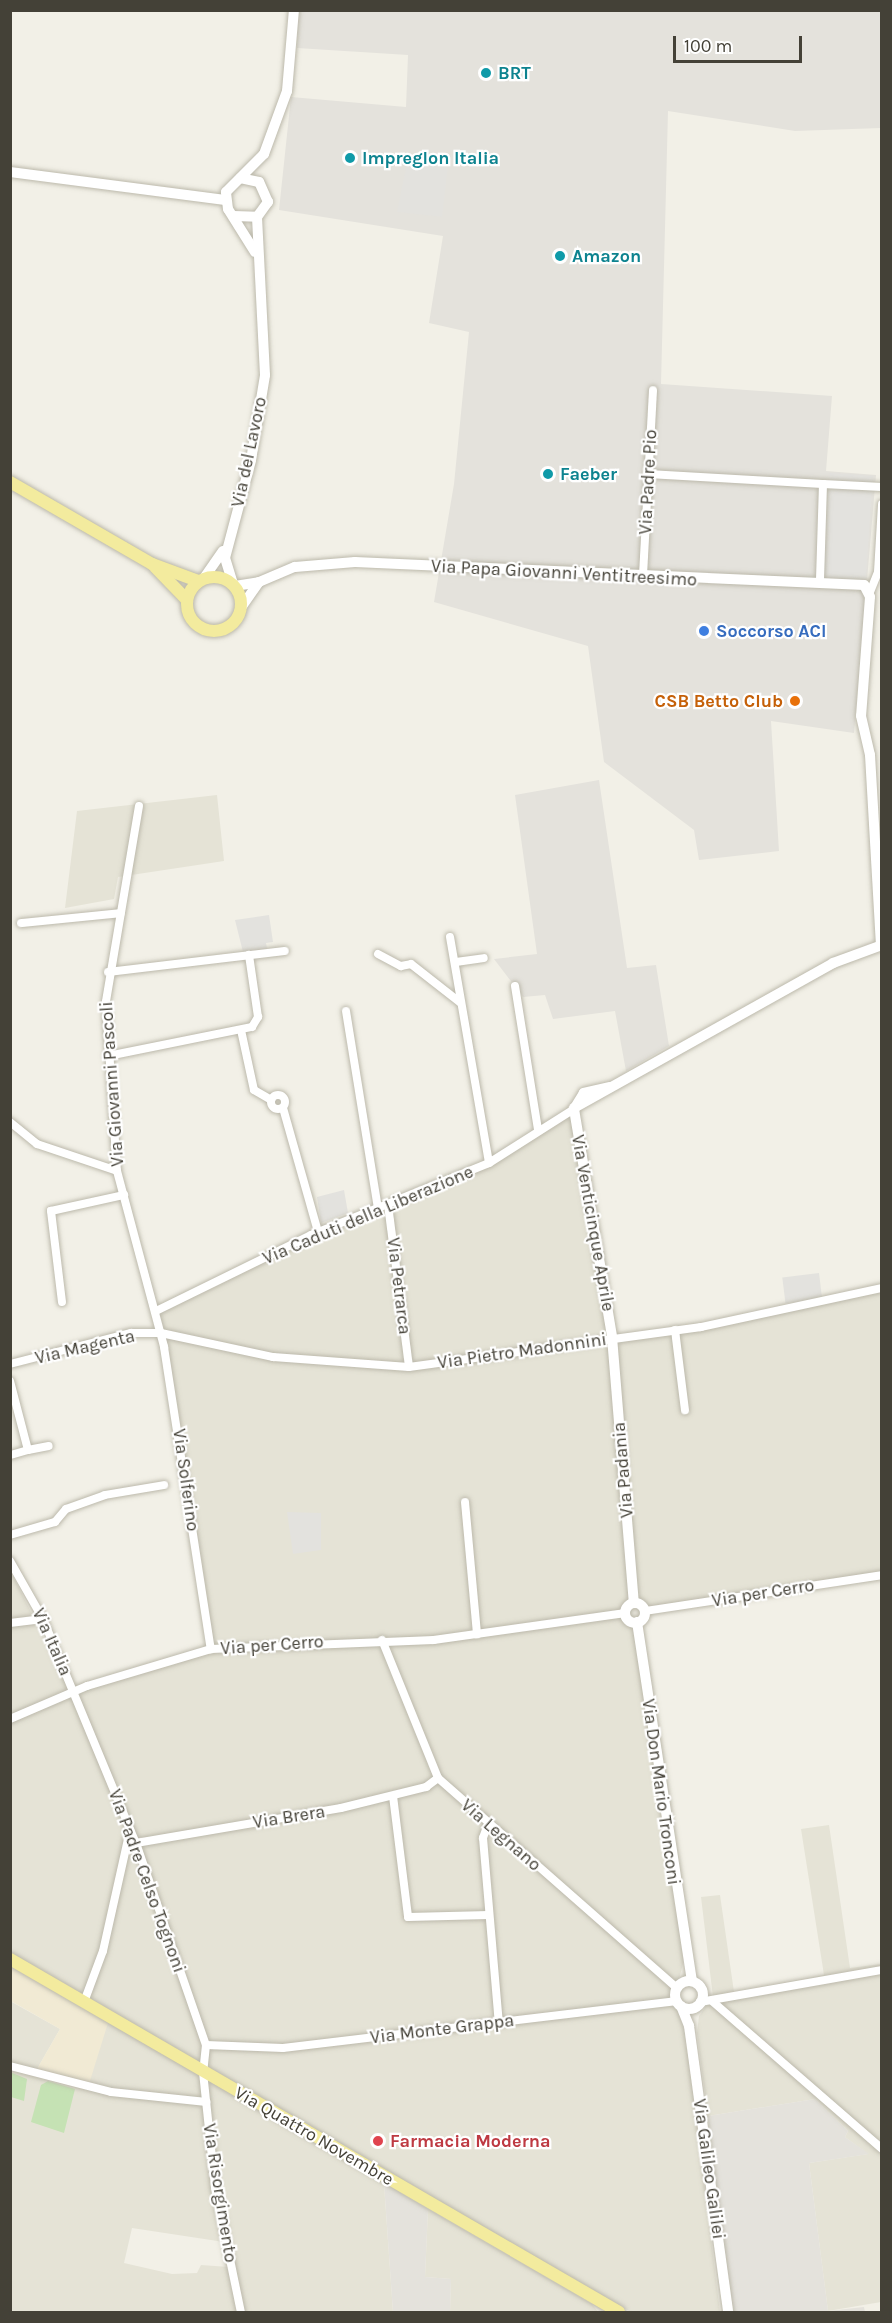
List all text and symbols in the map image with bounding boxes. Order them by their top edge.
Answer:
scale bar [676,24,805,62]
text: 100 m [684,35,732,57]
place label: BRT [498,62,531,84]
marker: BRT [479,66,493,80]
place label: Impreglon Italia [362,147,499,169]
marker: Impreglon Italia [343,151,357,165]
place label: Amazon [572,245,641,267]
marker: Amazon [553,249,567,263]
street label: Via del Lavoro [227,395,271,509]
street label: Via Padre Pio [634,429,662,535]
place label: Faeber [560,463,617,485]
marker: Faeber [541,467,555,481]
street label: Via Papa Giovanni Ventitreesimo [430,555,698,591]
place label: Soccorso ACI [716,620,826,642]
marker: Soccorso ACI [697,624,711,638]
place label: CSB Betto Club [655,690,783,712]
marker: CSB Betto Club [788,694,802,708]
street label: Via Giovanni Pascoli [95,1001,129,1167]
street label: Via Venticinque Aprile [567,1133,619,1313]
street label: Via Caduti della Liberazione [259,1161,477,1269]
street label: Via Petrarca [382,1236,416,1336]
street label: Via Magenta [33,1325,137,1369]
street label: Via Pietro Madonnini [436,1328,608,1374]
street label: Via Padania [608,1421,638,1519]
street label: Via Solferino [168,1427,204,1533]
street label: Via per Cerro [710,1574,816,1612]
street label: Via Italia [28,1605,76,1679]
street label: Via per Cerro [220,1631,324,1659]
street label: Via Don Mario Tronconi [637,1697,685,1887]
street label: Via Padre Celso Tognoni [104,1786,190,1976]
street label: Via Legnano [457,1794,545,1876]
street label: Via Brera [251,1801,327,1833]
street label: Via Monte Grappa [369,2009,515,2049]
street label: Via Quattro Novembre [231,2082,397,2190]
street label: Via Galileo Galilei [688,2097,730,2241]
street label: Via Risorgimento [198,2122,242,2264]
place label: Farmacia Moderna [390,2130,550,2152]
marker: Farmacia Moderna [371,2134,385,2148]

